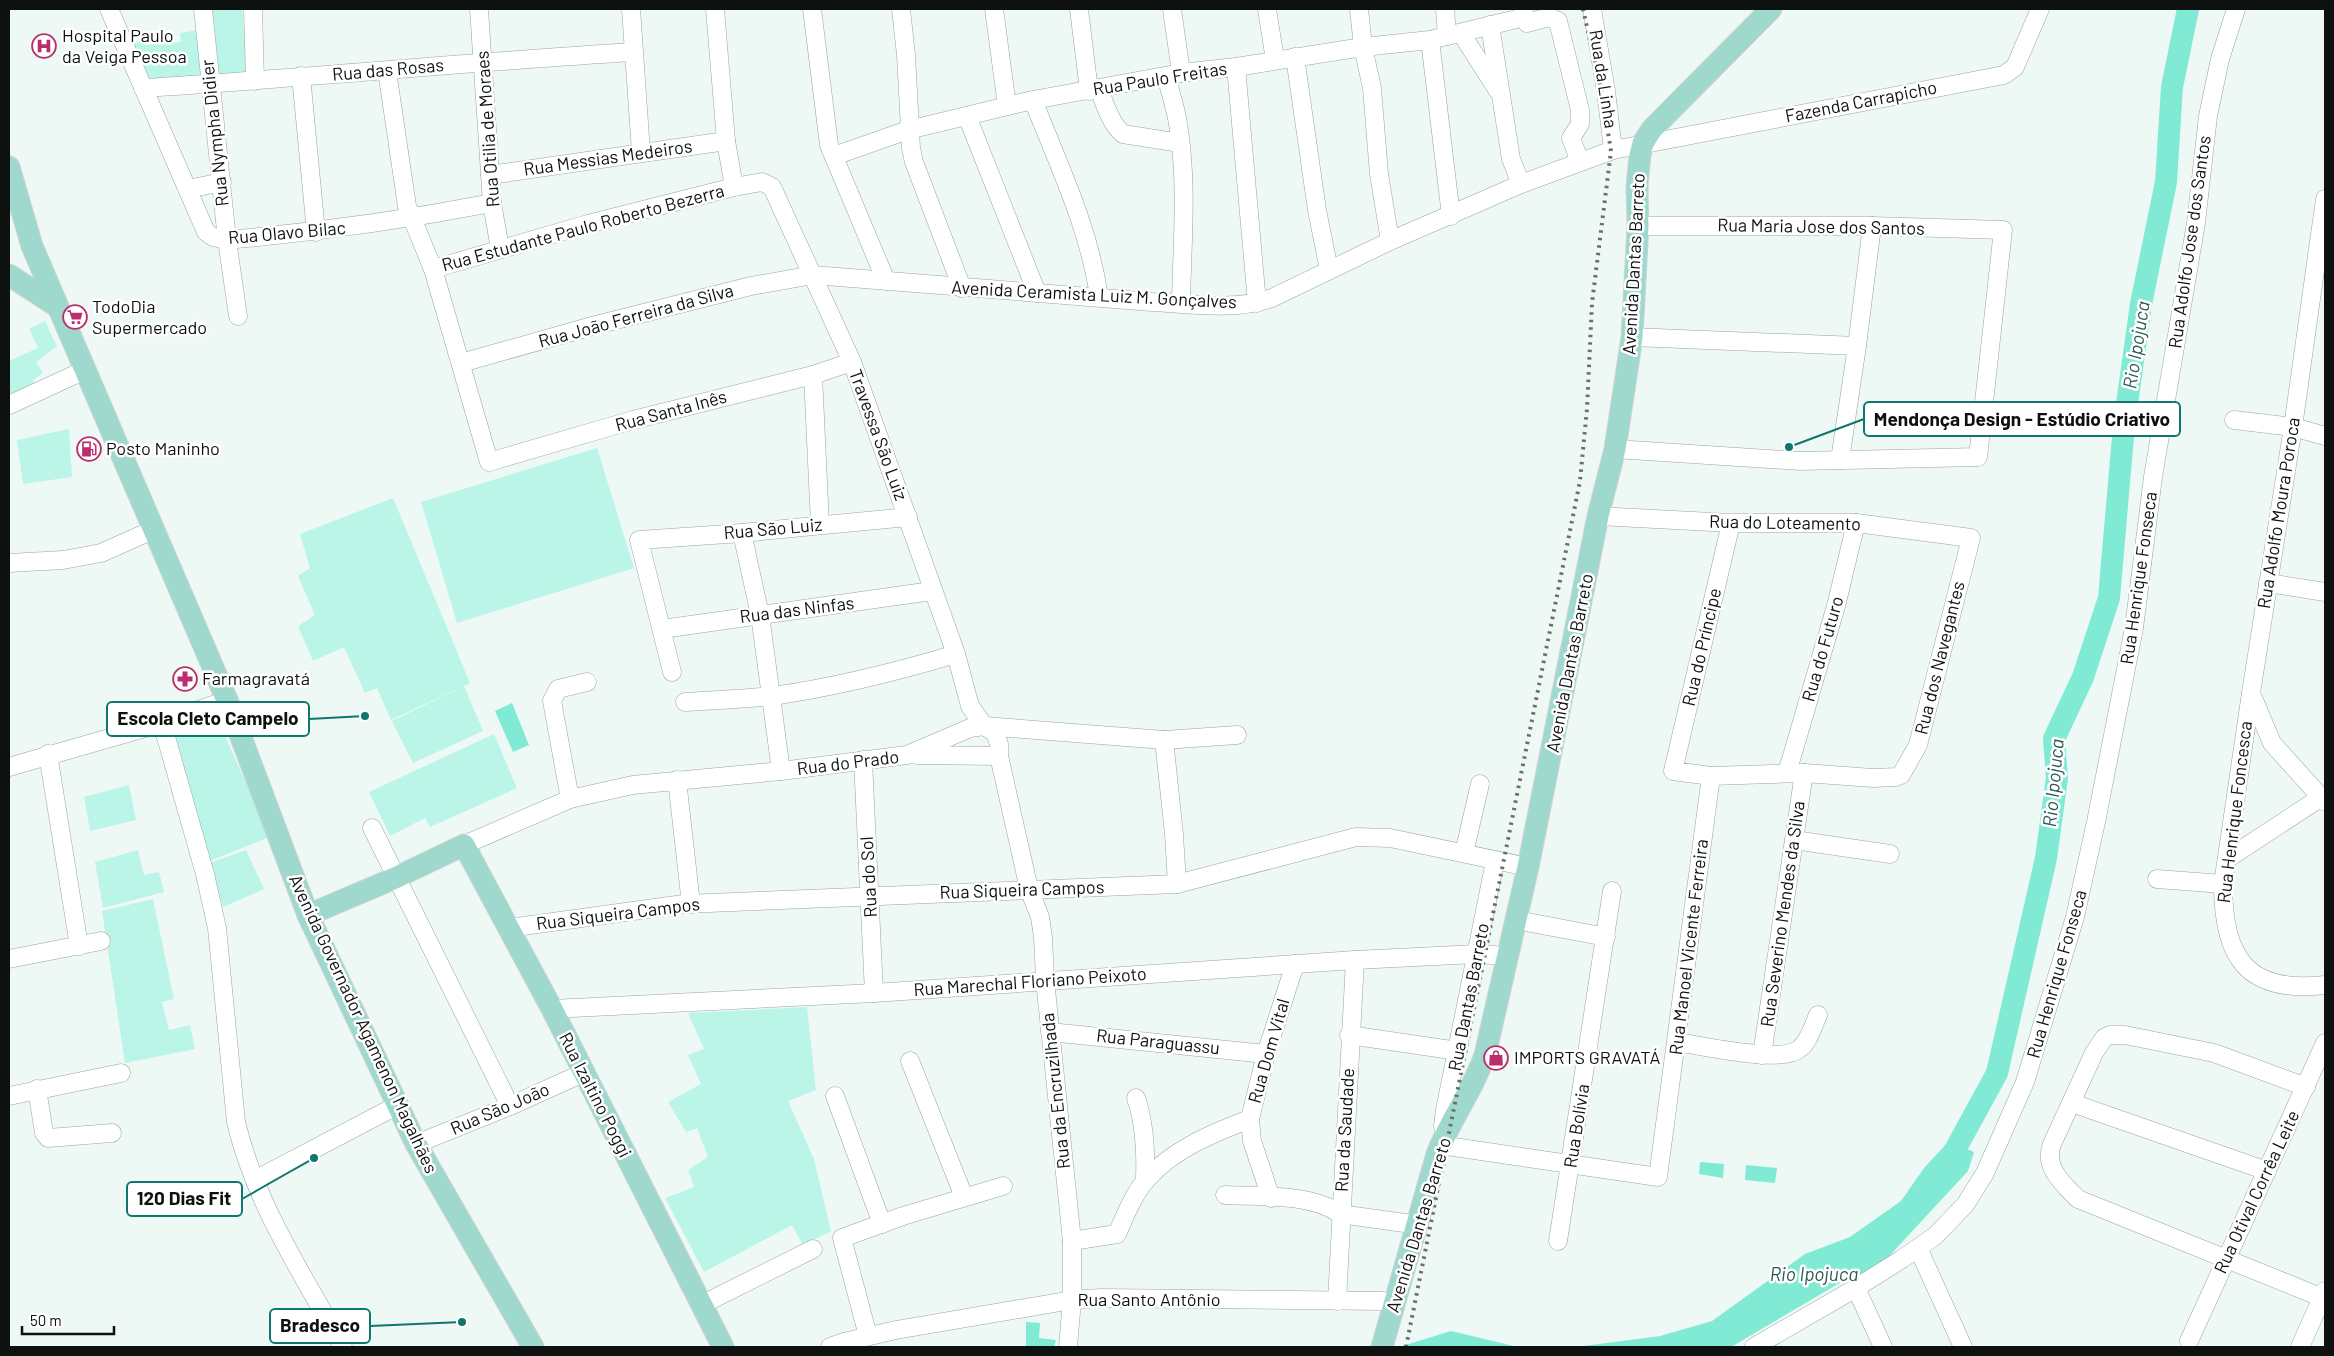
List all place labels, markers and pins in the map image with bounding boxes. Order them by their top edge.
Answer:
place label: Hospital Paulo da Veiga Pessoa [62,24,187,67]
hospital icon: Hospital Paulo da Veiga Pessoa [31,33,57,59]
place label: TodoDia Supermercado [92,295,207,338]
supermarket icon: TodoDia Supermercado [62,304,88,330]
callout: Mendonça Design - Estúdio Criativo [1864,402,2180,436]
fuel station icon: Posto Maninho [76,436,102,462]
place label: Posto Maninho [106,437,220,459]
pharmacy icon: Farmagravatá [172,666,198,692]
place label: Farmagravatá [202,667,310,689]
callout: Escola Cleto Campelo [107,702,309,736]
shop icon: IMPORTS GRAVATÁ [1483,1045,1509,1071]
place label: IMPORTS GRAVATÁ [1514,1046,1660,1068]
callout: 120 Dias Fit [127,1182,242,1216]
callout: Bradesco [270,1309,370,1343]

